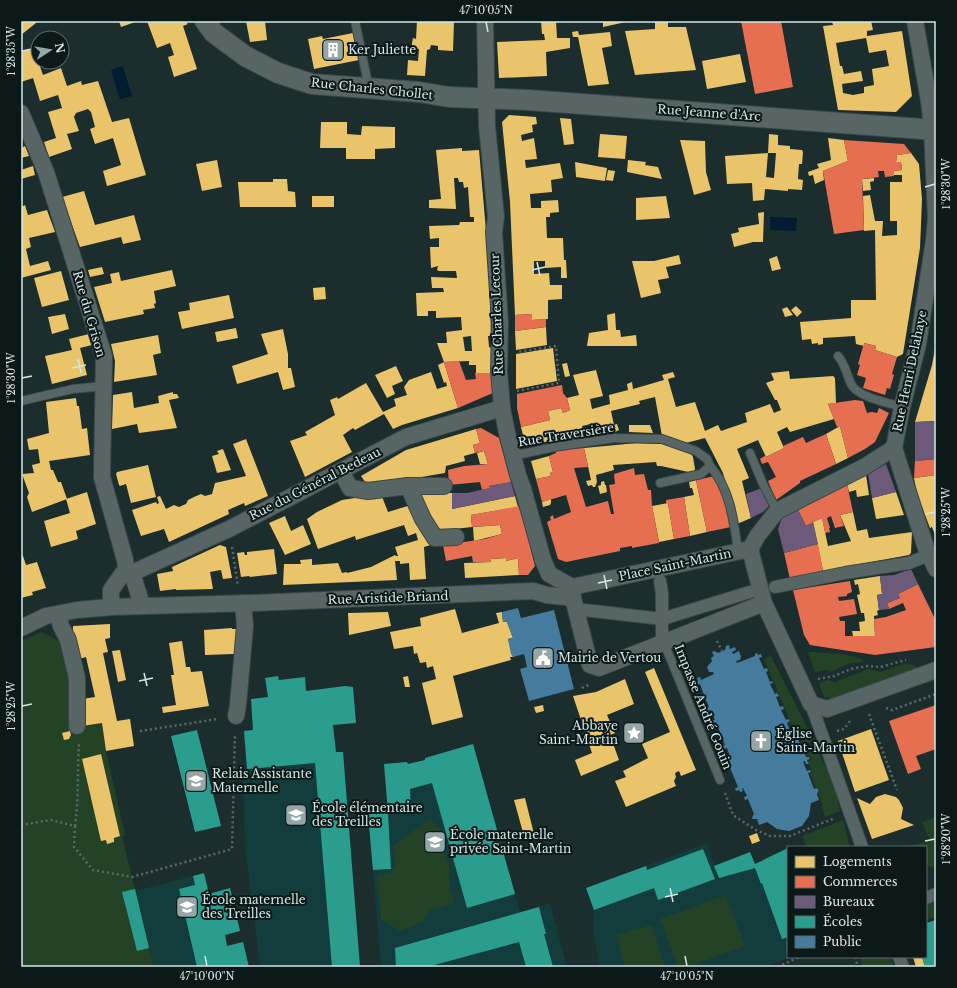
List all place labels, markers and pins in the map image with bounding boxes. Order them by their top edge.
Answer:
building icon: Ker Juliette [320,37,346,63]
place label: Ker Juliette [348,42,416,57]
public building icon: Mairie de Vertou [530,645,556,671]
place label: Mairie de Vertou [558,650,661,665]
place label: Abbaye Saint-Martin [539,718,618,747]
place icon: Abbaye Saint-Martin [621,720,647,746]
place label: Église Saint-Martin [776,725,855,755]
church icon: Église Saint-Martin [748,728,774,754]
place label: Relais Assistante Maternelle [212,766,312,795]
school or university icon: Relais Assistante Maternelle [183,768,209,794]
place label: École élémentaire des Treilles [312,799,423,829]
school or university icon: École élémentaire des Treilles [283,802,309,828]
place label: École maternelle privée Saint-Martin [450,826,571,856]
school or university icon: École maternelle privée Saint-Martin [422,829,448,855]
place label: École maternelle des Treilles [202,891,306,921]
school or university icon: École maternelle des Treilles [174,894,200,920]

